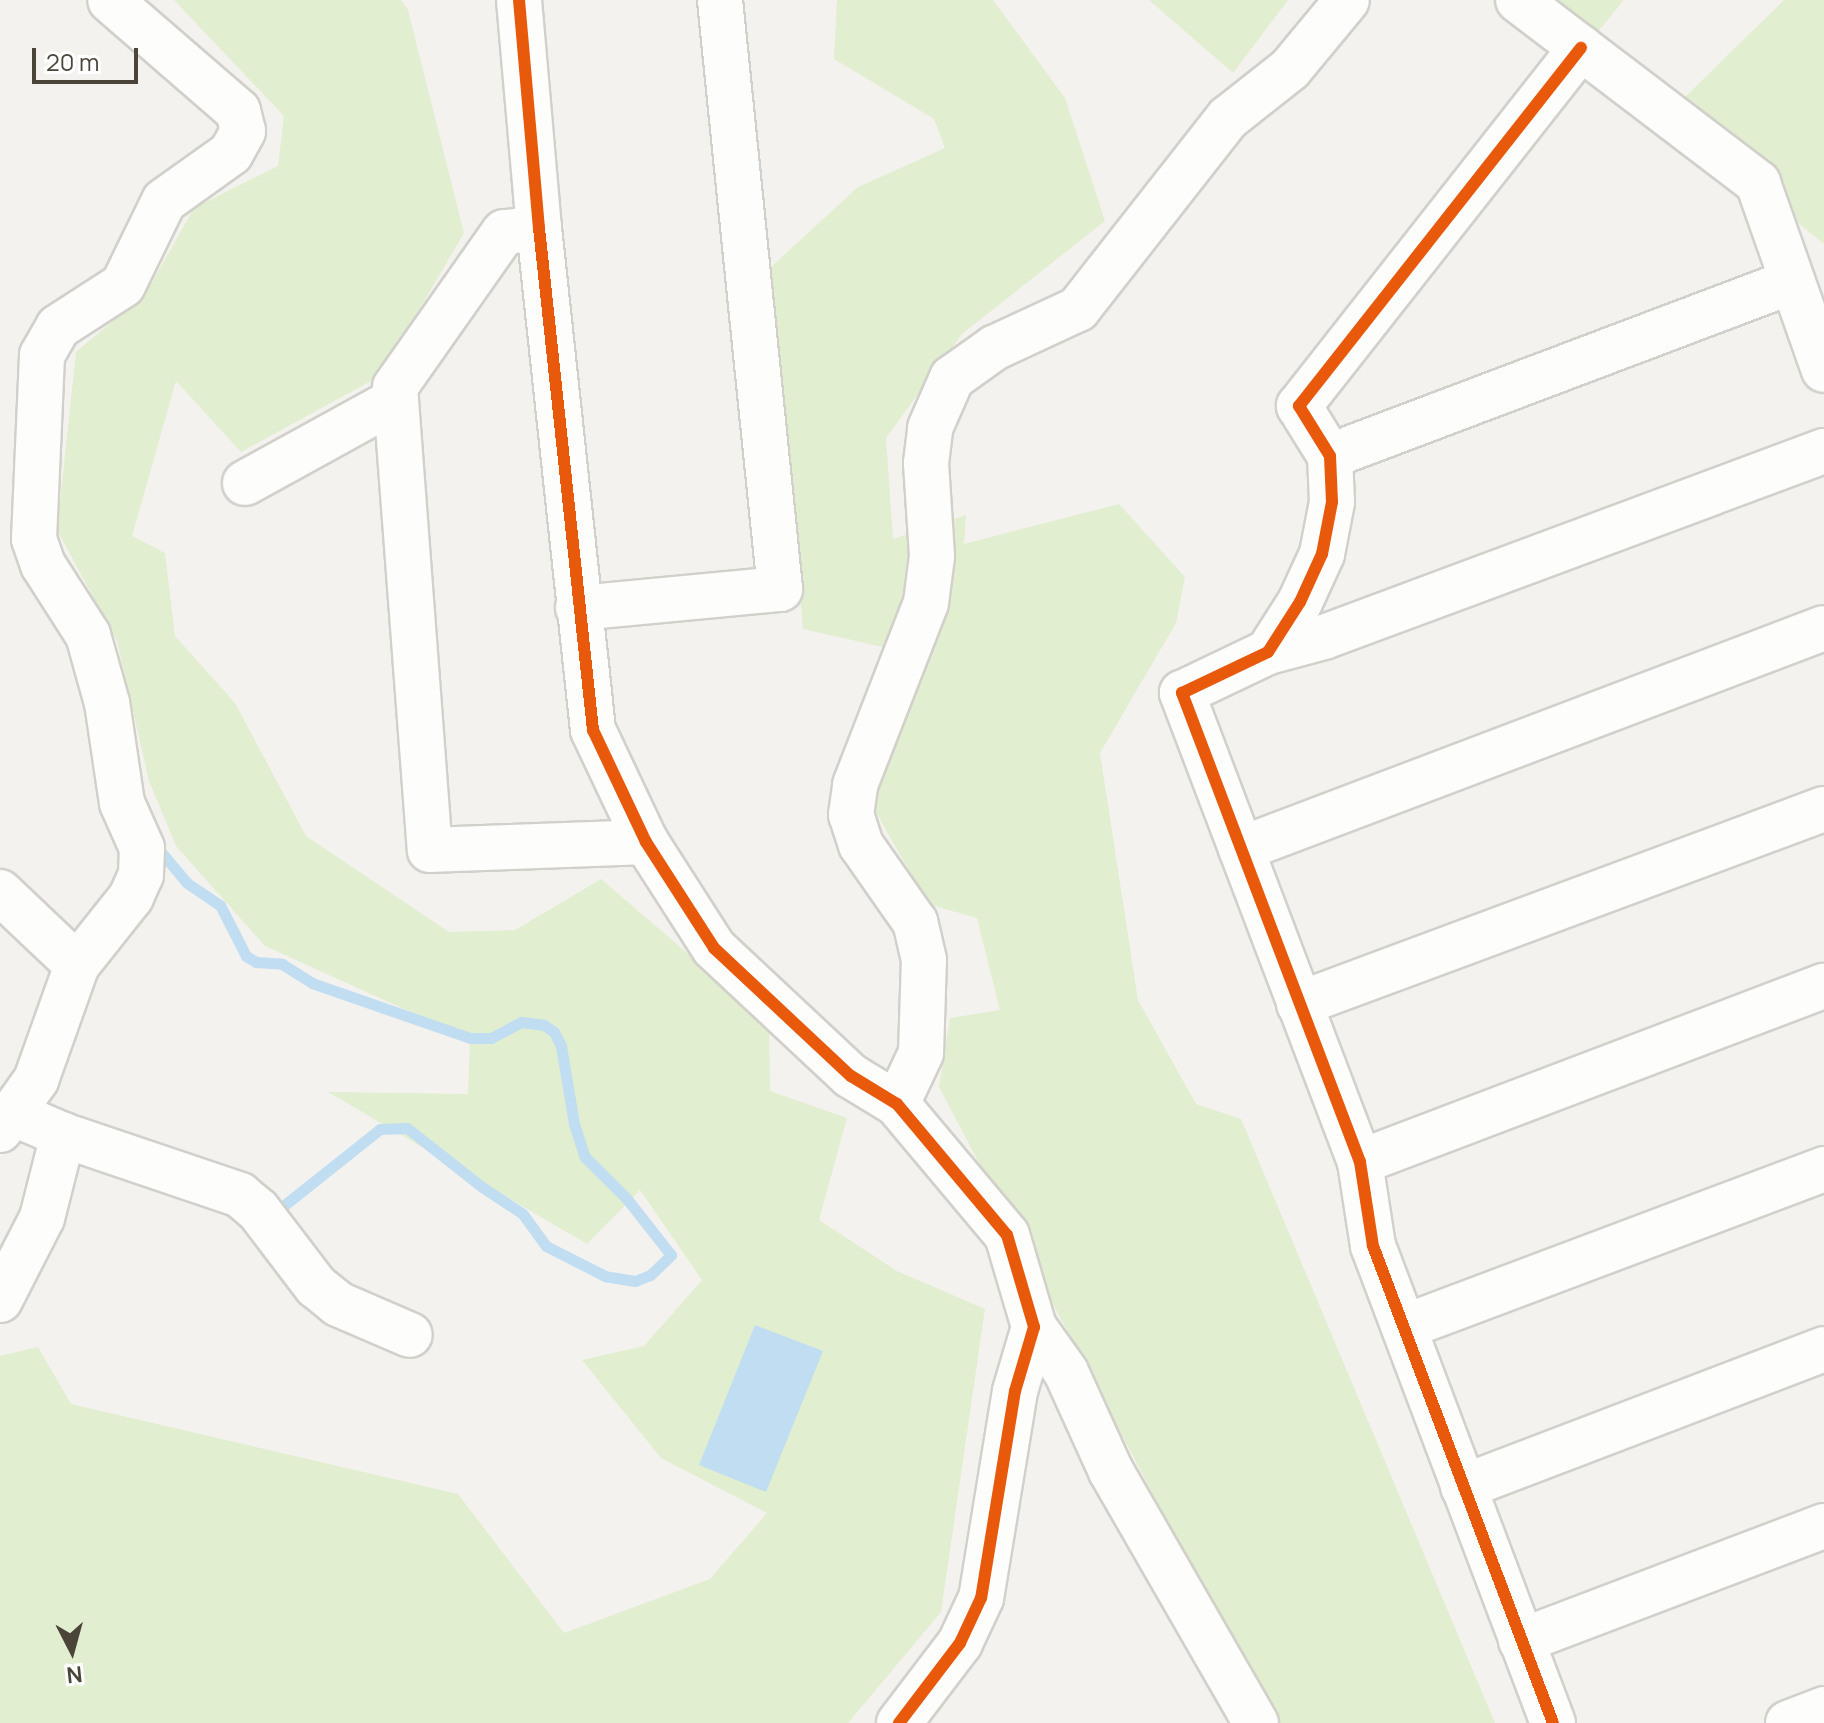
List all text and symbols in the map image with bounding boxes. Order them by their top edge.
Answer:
scale bar [36,32,142,82]
text: 20 m [46,45,99,78]
north arrow [32,1611,112,1691]
text: N [65,1659,84,1691]

